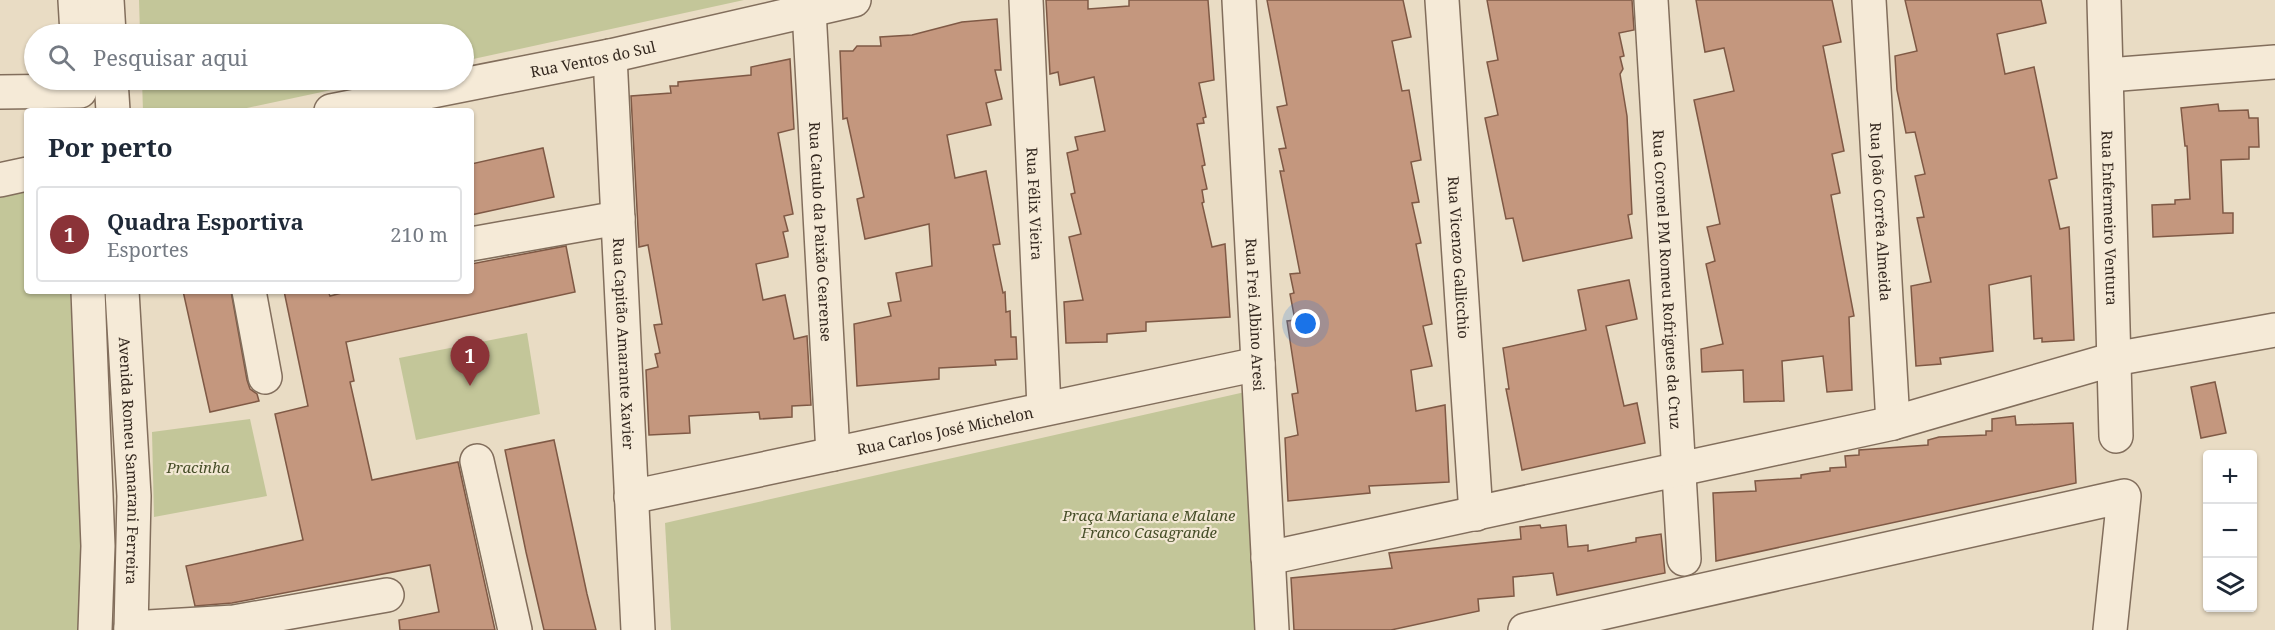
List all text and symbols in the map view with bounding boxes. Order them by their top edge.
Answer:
search box [24,24,474,90]
street label: Rua Ventos do Sul [529,36,658,81]
icon: search [45,41,78,74]
text: Pesquisar aqui [93,42,248,72]
street label: Rua Catulo da Paixão Cearense [805,121,837,342]
street label: Rua João Corrêa Almeida [1866,122,1896,302]
text: Por perto [48,129,173,165]
street label: Rua Coronel PM Romeu Rofrigues da Cruz [1649,129,1686,430]
street label: Rua Enfermeiro Ventura [2098,130,2122,306]
street label: Rua Félix Vieira [1023,147,1047,261]
street label: Rua Vicenzo Gallicchio [1444,175,1474,339]
text: Quadra Esportiva [107,206,304,236]
text: 1 [64,221,75,248]
text: 210 m [390,221,448,248]
text: Esportes [107,236,188,263]
street label: Rua Capitão Amarante Xavier [609,237,639,450]
street label: Rua Frei Albino Aresi [1241,238,1269,392]
your location [1291,309,1320,338]
street label: Avenida Romeu Samarani Ferreira [115,336,144,585]
pin: 1 [450,336,490,386]
street label: Rua Carlos José Michelon [855,402,1035,459]
map controls [2203,450,2257,612]
button: + [2203,450,2257,504]
park label: Pracinha [165,457,230,477]
button: − [2203,504,2257,558]
park label: Praça Mariana e Malane Franco Casagrande [1062,505,1236,542]
button: layers [2203,558,2257,612]

